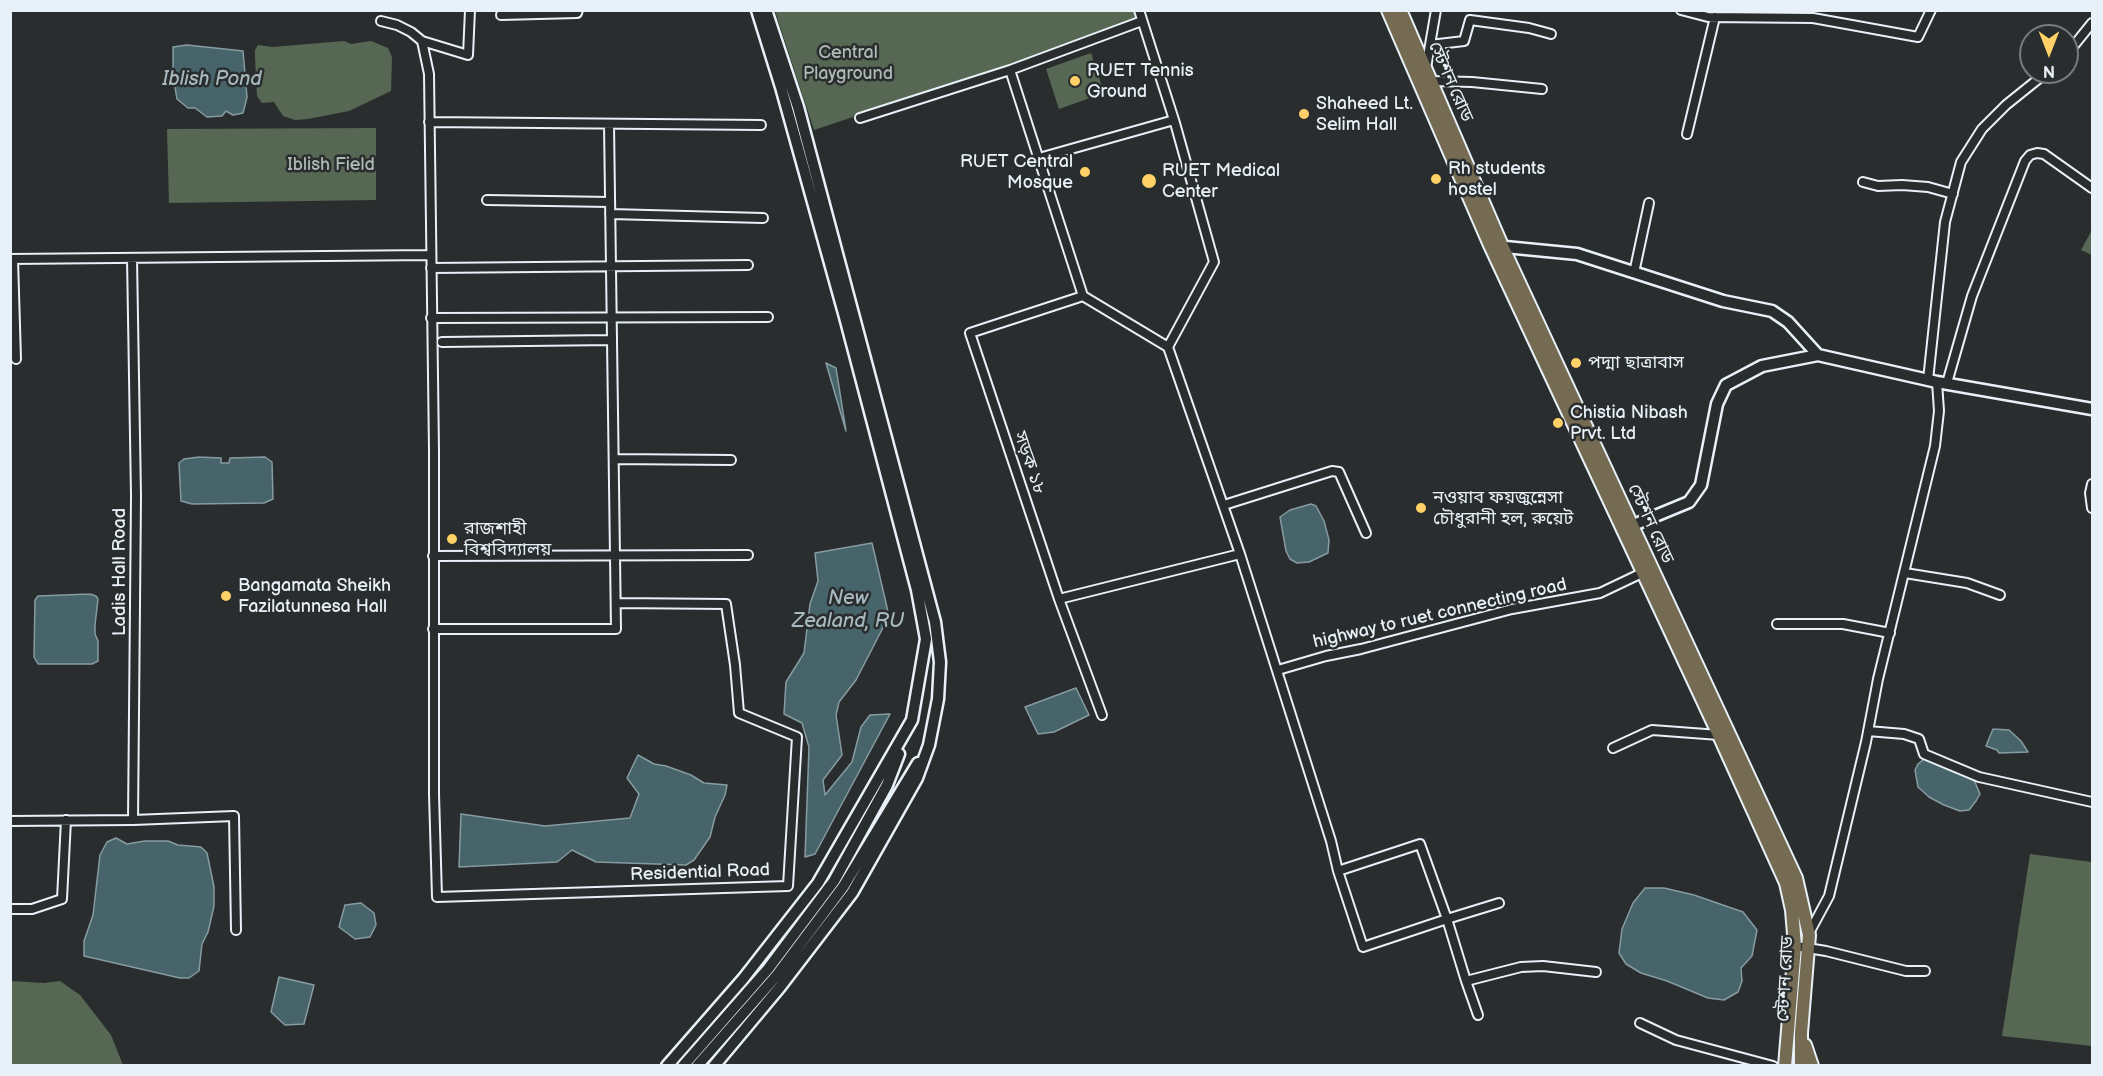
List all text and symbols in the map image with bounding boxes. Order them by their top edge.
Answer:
north arrow [2019,24,2079,84]
street label: স্টেশন রোড [1423,39,1477,125]
park label: Central Playground [803,42,893,84]
place label: RUET Tennis Ground [1087,60,1194,103]
text: N [2043,61,2055,80]
water label: Iblish Pond [162,68,262,92]
marker: RUET Tennis Ground [1068,74,1082,88]
place label: Shaheed Lt. Selim Hall [1316,93,1413,136]
marker: Shaheed Lt. Selim Hall [1297,107,1311,121]
place label: RUET Central Mosque [960,151,1073,194]
park label: Iblish Field [287,154,375,176]
place label: Rh students hostel [1448,158,1545,201]
place label: RUET Medical Center [1162,160,1280,202]
marker: RUET Central Mosque [1078,165,1092,179]
marker: RUET Medical Center [1140,172,1158,190]
marker: Rh students hostel [1429,172,1443,186]
place label: পদ্মা ছাত্রাবাস [1588,352,1684,374]
marker: পদ্মা ছাত্রাবাস [1569,356,1583,370]
place label: Chistia Nibash Prvt. Ltd [1570,402,1688,444]
marker: Chistia Nibash Prvt. Ltd [1551,416,1565,430]
street label: সড়ক ১৮ [1008,429,1050,497]
street label: স্টেশন রোড [1622,481,1678,567]
place label: নওয়াব ফয়জুন্নেসা চৌধুরানী হল, রুয়েট [1433,487,1573,530]
marker: নওয়াব ফয়জুন্নেসা চৌধুরানী হল, রুয়েট [1414,501,1428,515]
street label: Ladis Hall Road [109,508,131,636]
place label: রাজশাহী বিশ্ববিদ্যালয় [464,518,551,560]
marker: রাজশাহী বিশ্ববিদ্যালয় [445,532,459,546]
street label: highway to ruet connecting road [1311,574,1569,654]
place label: Bangamata Sheikh Fazilatunnesa Hall [238,575,391,618]
water label: New Zealand, RU [792,587,904,634]
marker: Bangamata Sheikh Fazilatunnesa Hall [219,589,233,603]
street label: Residential Road [630,860,770,886]
street label: স্টেশন রোড [1773,936,1799,1022]

